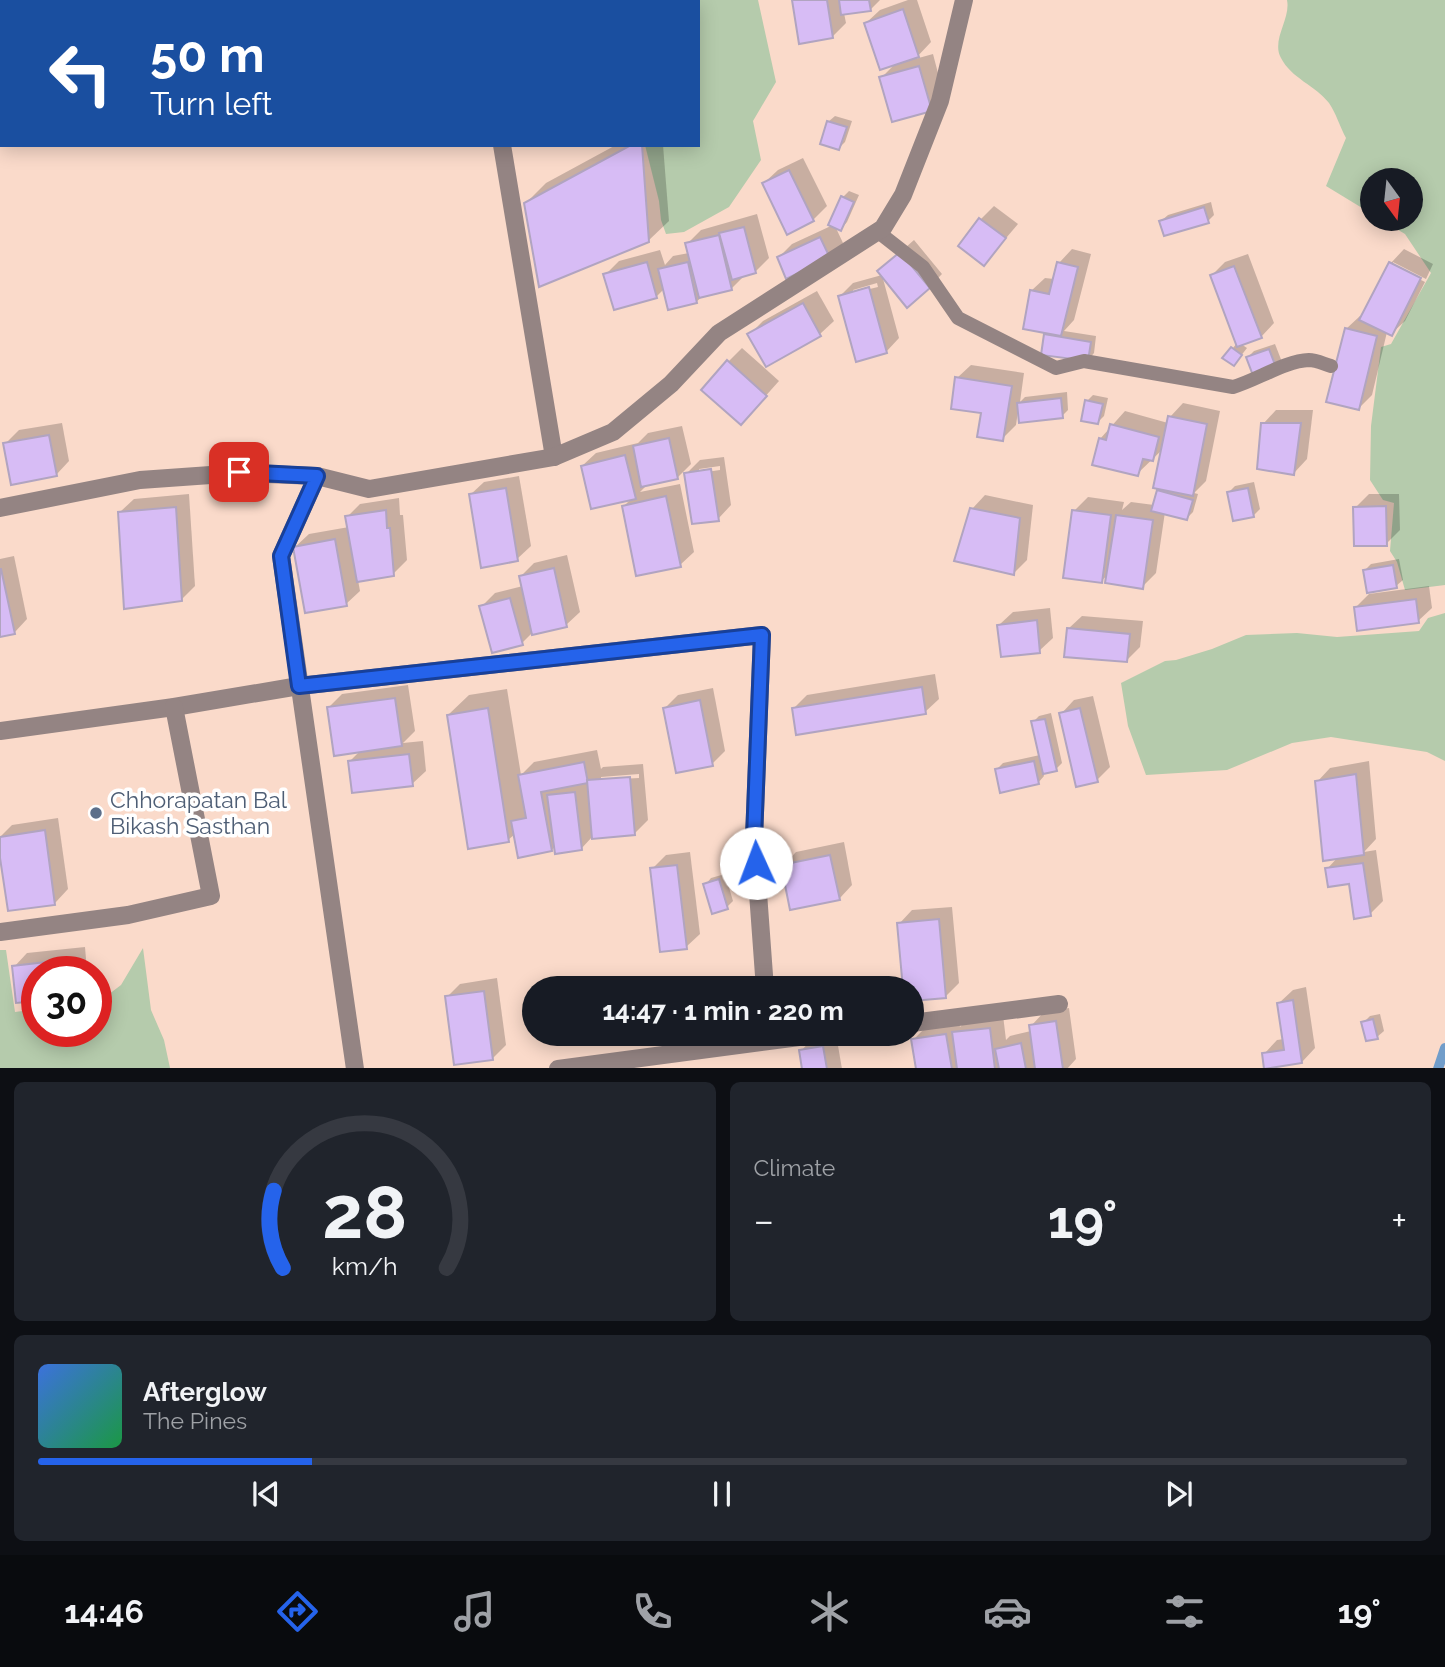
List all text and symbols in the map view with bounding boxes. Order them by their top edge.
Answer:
text: 50 m [150,26,265,83]
icon: left [35,28,126,119]
text: Turn left [150,85,272,122]
north arrow [1360,168,1423,231]
map controls [1360,168,1423,231]
pin [209,442,269,502]
icon: arrive [220,453,258,491]
place label: Chhorapatan Bal Bikash Sasthan [110,786,288,839]
marker: Chhorapatan Bal Bikash Sasthan [88,805,104,821]
position arrow [719,826,793,900]
speed limit sign: 30 [21,956,112,1047]
text: 14:47 · 1 min · 220 m [602,996,844,1026]
text: Climate [754,1154,835,1181]
text: 28 [322,1170,407,1255]
text: 19° [1048,1189,1117,1250]
text: − [754,1198,774,1243]
text: + [1391,1198,1407,1243]
text: km/h [332,1250,398,1280]
text: Afterglow [143,1377,267,1407]
text: The Pines [143,1407,247,1434]
icon: previous [247,1475,285,1513]
icon: pause [703,1475,741,1513]
icon: next [1160,1475,1198,1513]
icon: directions [273,1587,322,1636]
icon: music [450,1587,499,1636]
icon: phone [628,1587,677,1636]
icon: climate [805,1587,854,1636]
icon: car [983,1587,1032,1636]
icon: filters [1160,1587,1209,1636]
text: 14:46 [64,1593,144,1630]
text: 19° [1338,1593,1381,1630]

